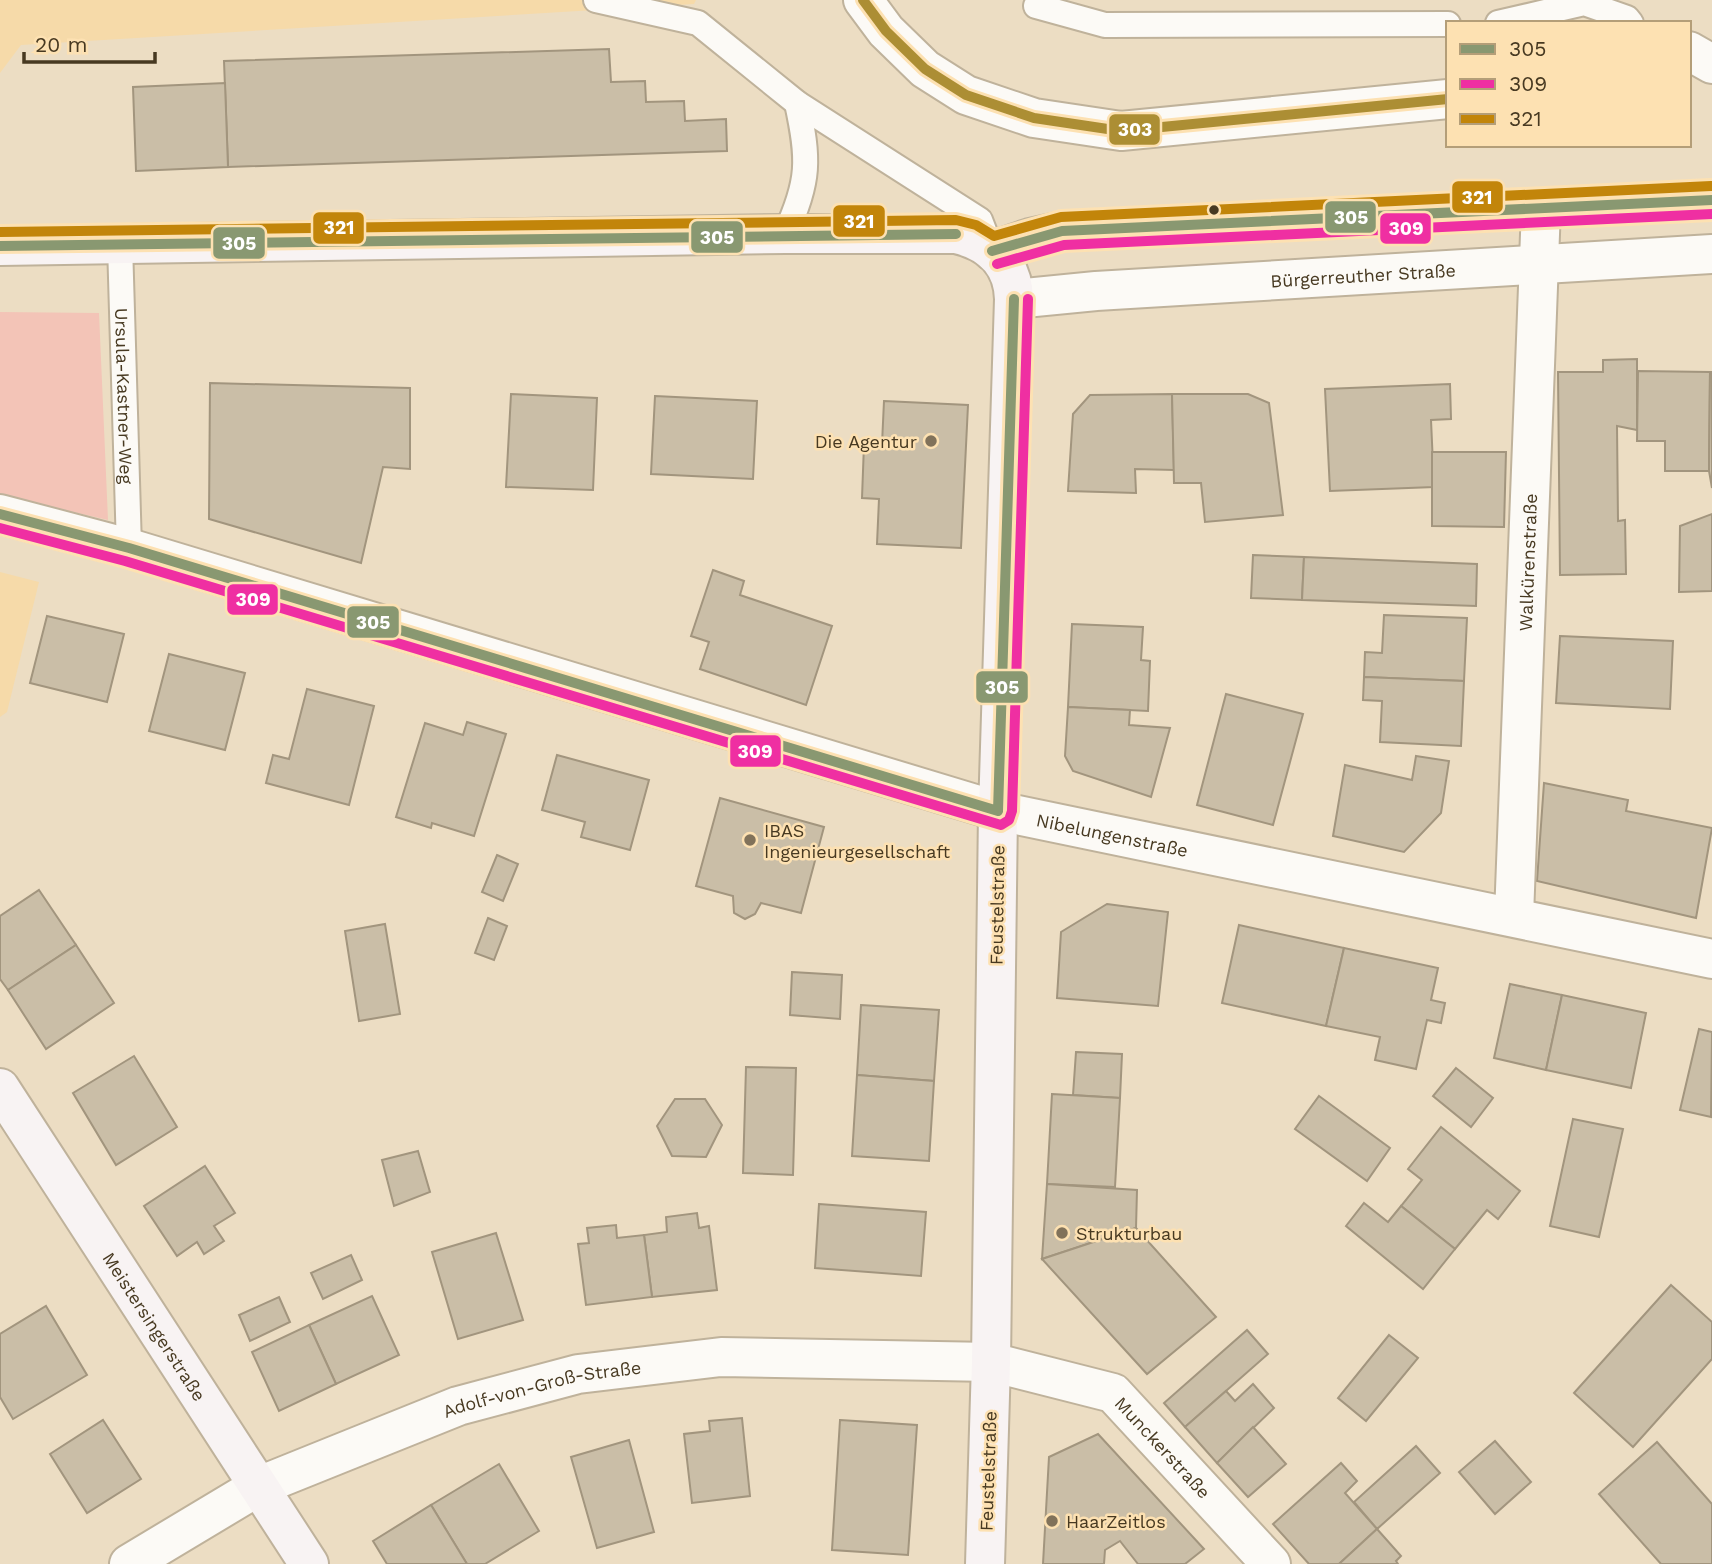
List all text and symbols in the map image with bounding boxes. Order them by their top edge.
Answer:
scale bar [24,21,156,65]
legend [1446,21,1691,147]
text: 20 m [35,32,87,57]
text: 305 [1509,36,1547,61]
text: 309 [1509,71,1547,96]
text: 321 [1509,106,1542,131]
line badge: 303 [1108,113,1161,146]
text: 303 [1118,118,1152,141]
line badge: 321 [1451,180,1504,214]
text: 321 [1462,186,1492,209]
line badge: 305 [1324,200,1377,234]
unlabelled marker [1207,203,1221,217]
line badge: 321 [832,204,886,238]
text: 305 [1334,206,1368,229]
text: 321 [844,210,874,233]
line badge: 321 [312,211,365,245]
line badge: 309 [1379,212,1432,245]
text: 321 [324,216,354,239]
text: 309 [1388,217,1424,240]
line badge: 305 [690,220,744,254]
line badge: 305 [212,226,266,260]
text: 305 [700,226,734,249]
text: 305 [222,232,256,255]
street label: Bürgerreuther Straße [1270,259,1456,291]
street label: Ursula-Kastner-Weg [111,307,138,485]
place label: Die Agentur [815,431,917,452]
marker: Die Agentur [923,433,939,449]
street label: Walkürenstraße [1514,493,1541,632]
line badge: 309 [226,583,279,616]
text: 309 [235,588,271,611]
line badge: 305 [346,605,400,639]
text: 305 [356,611,390,634]
line badge: 305 [975,670,1029,704]
text: 305 [985,676,1019,699]
line badge: 309 [729,734,782,768]
text: 309 [737,740,773,763]
street label: Nibelungenstraße [1034,809,1190,861]
place label: IBAS Ingenieurgesellschaft [764,820,950,862]
marker: IBAS Ingenieurgesellschaft [742,832,758,848]
street label: Feustelstraße [985,845,1009,965]
place label: Strukturbau [1076,1223,1182,1244]
marker: Strukturbau [1054,1225,1070,1241]
street label: Meistersingerstraße [99,1248,211,1405]
street label: Adolf-von-Groß-Straße [440,1356,642,1422]
street label: Munckerstraße [1111,1392,1215,1502]
street label: Feustelstraße [975,1411,1001,1531]
place label: HaarZeitlos [1066,1511,1166,1532]
marker: HaarZeitlos [1044,1513,1060,1529]

